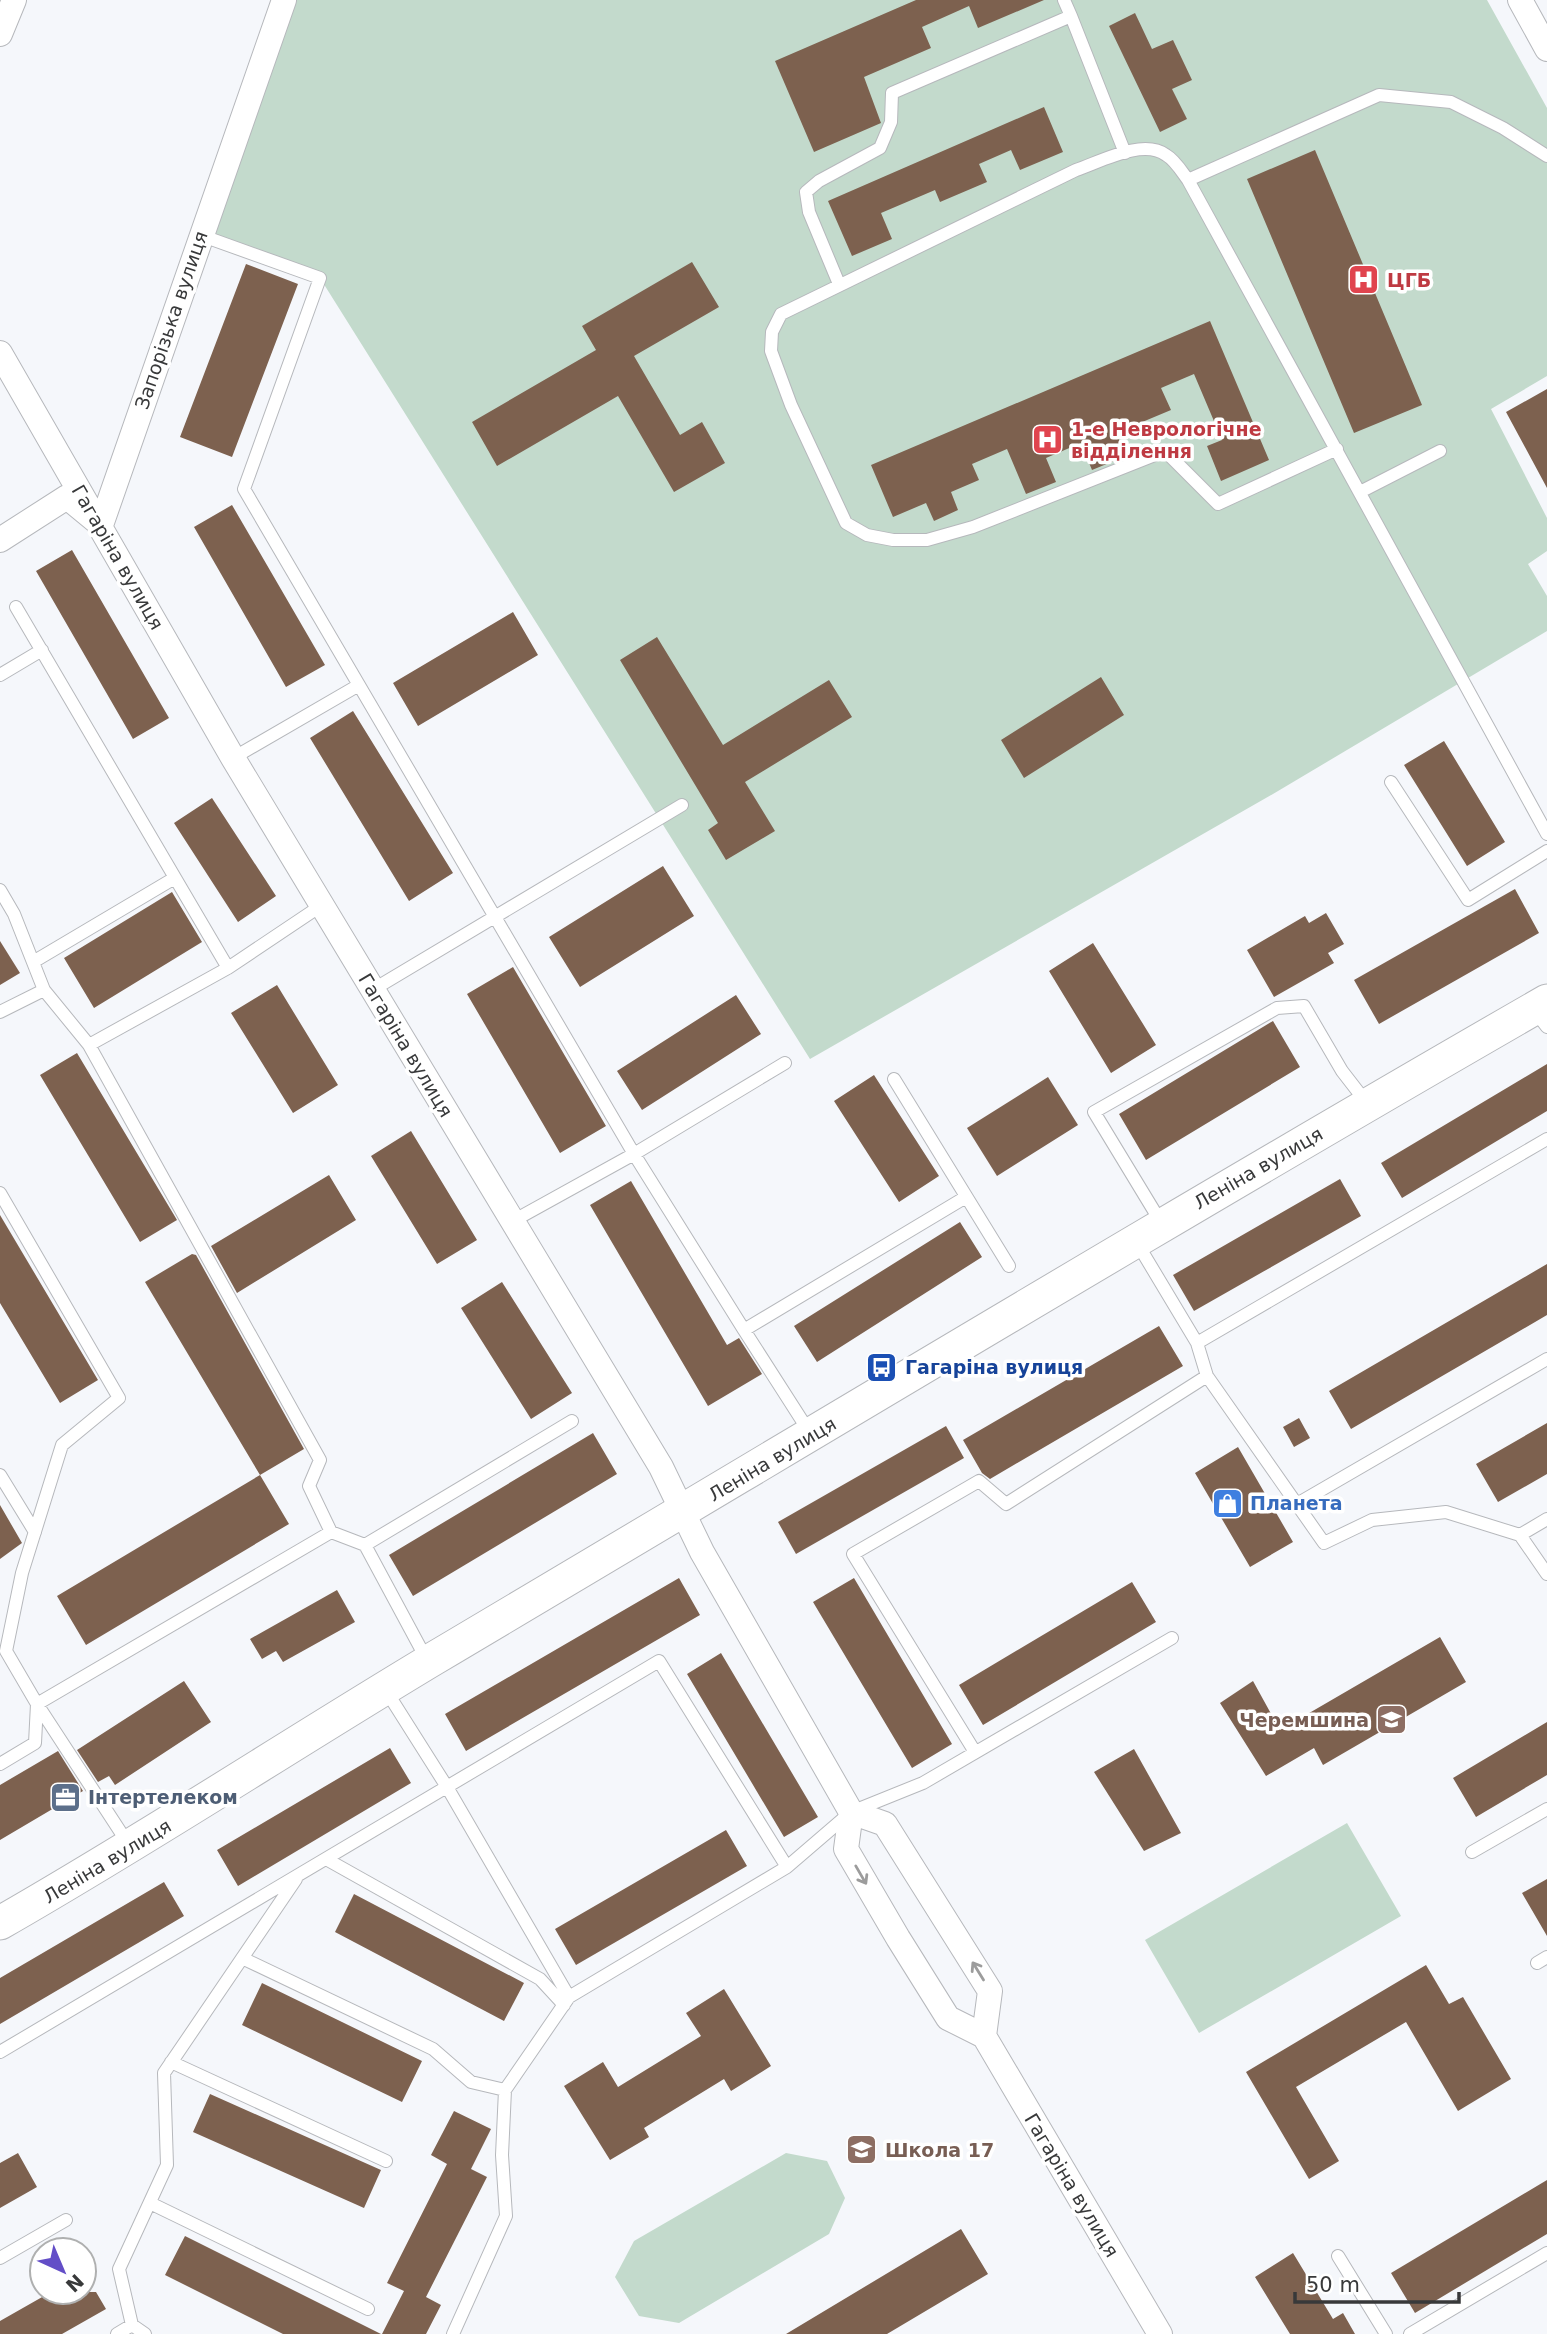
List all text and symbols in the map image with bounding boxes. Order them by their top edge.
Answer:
street label: Запорізька вулиця [130,228,212,412]
hospital icon: ЦГБ [1347,263,1381,297]
place label: ЦГБ [1387,269,1431,291]
place label: 1-е Неврологічне відділення [1071,418,1262,462]
hospital icon: 1-е Неврологічне відділення [1031,423,1065,457]
street label: Гагаріна вулиця [68,481,168,633]
street label: Гагаріна вулиця [354,969,458,1121]
street label: Леніна вулиця [1190,1122,1326,1214]
bus stop icon: Гагаріна вулиця [865,1350,899,1384]
place label: Гагаріна вулиця [905,1356,1083,1378]
street label: Леніна вулиця [704,1412,840,1506]
shop icon: Планета [1210,1486,1244,1520]
place label: Планета [1250,1492,1343,1514]
school or university icon: Черемшина [1375,1703,1409,1737]
place label: Черемшина [1239,1709,1369,1731]
office icon: Інтертелеком [48,1780,82,1814]
place label: Інтертелеком [88,1786,238,1808]
street label: Леніна вулиця [39,1814,175,1908]
one-way arrow [855,1865,869,1885]
one-way arrow [970,1962,984,1982]
street label: Гагаріна вулиця [1020,2109,1124,2261]
school or university icon: Школа 17 [845,2133,879,2167]
place label: Школа 17 [885,2139,994,2161]
north arrow [28,2236,98,2306]
scale bar [1295,2260,1460,2304]
text: N [61,2270,88,2297]
text: 50 m [1306,2273,1360,2297]

